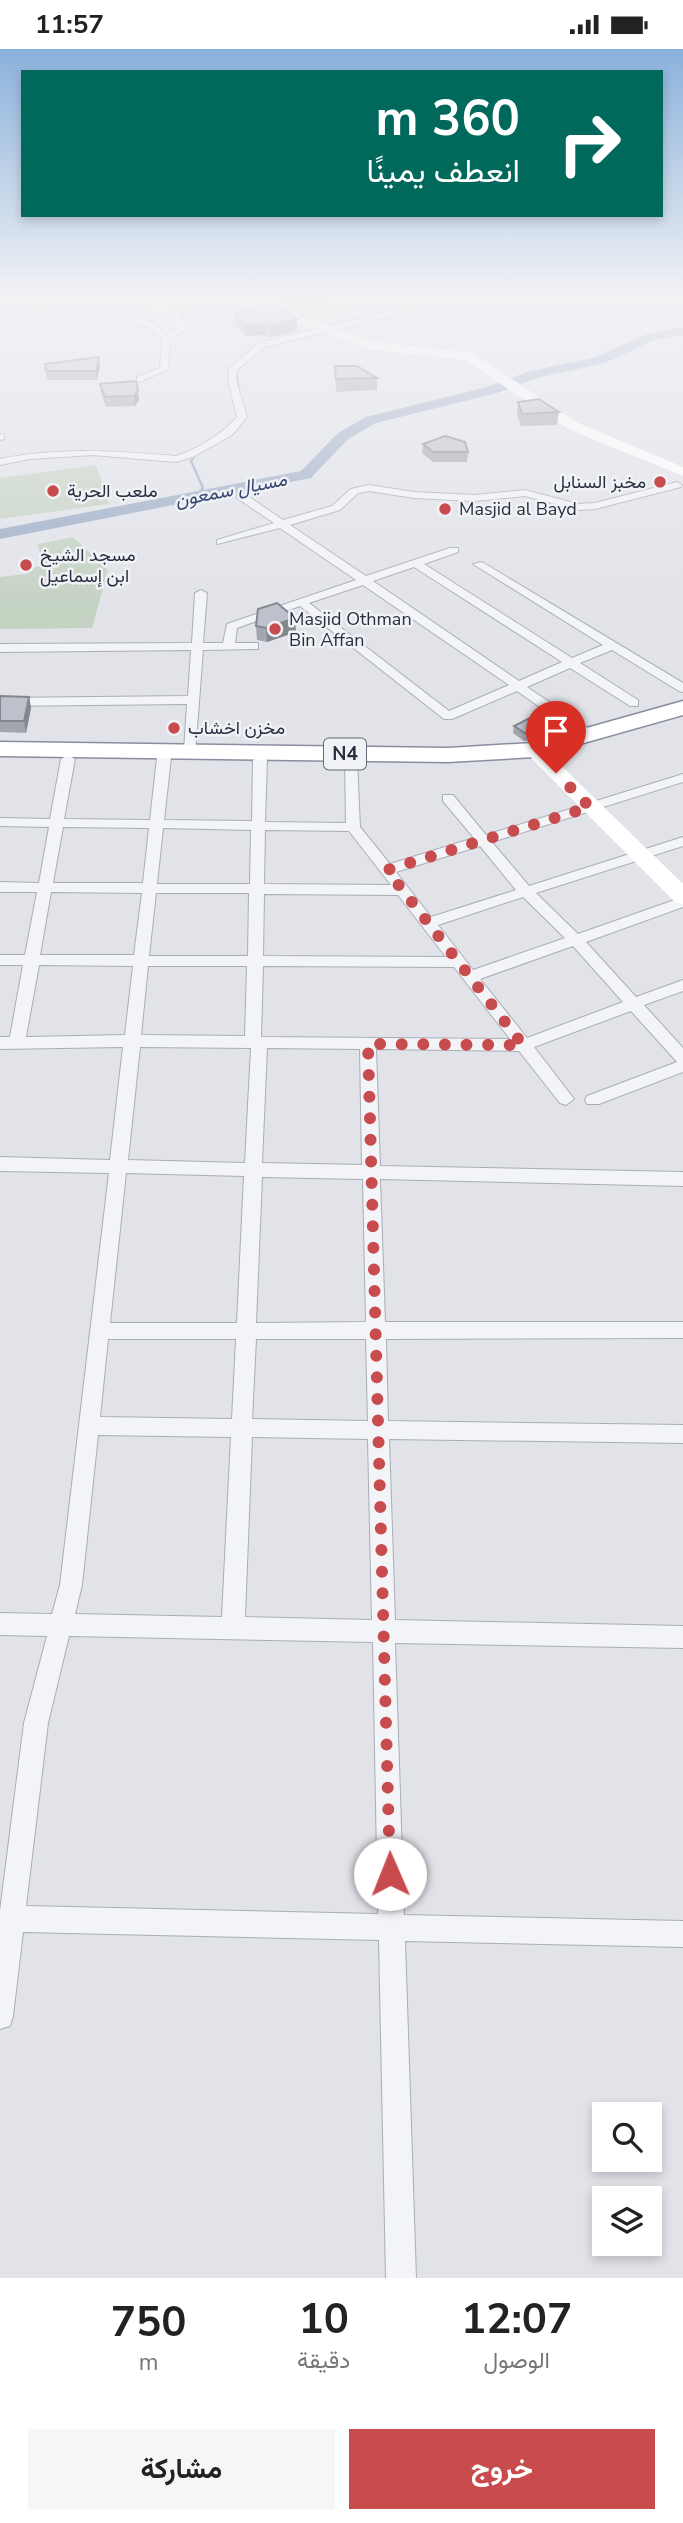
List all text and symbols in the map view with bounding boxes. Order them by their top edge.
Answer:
text: 11:57 [35,7,104,42]
text: 360 m [376,85,520,152]
icon: right [544,98,635,189]
text: انعطف يمينًا [367,150,520,193]
water label: مسيال سمعون [173,466,290,514]
place label: مخبز السنابل [554,470,646,494]
marker: مخبز السنابل [652,474,668,490]
place label: ملعب الحرية [67,479,158,503]
marker: ملعب الحرية [45,483,61,499]
place label: Masjid al Bayd [459,497,577,521]
marker: Masjid al Bayd [437,501,453,517]
place label: مسجد الشيخ ابن إسماعيل [40,543,136,588]
marker: مسجد الشيخ ابن إسماعيل [18,557,34,573]
place label: Masjid Othman Bin Affan [289,607,412,652]
marker: Masjid Othman Bin Affan [267,621,283,637]
pin [526,701,586,773]
icon: arrive [537,712,575,750]
place label: مخزن اخشاب [188,716,285,740]
marker: مخزن اخشاب [166,720,182,736]
road number: N4 [324,739,366,769]
position arrow [353,1837,427,1911]
map controls [592,2102,662,2256]
button: search [592,2102,662,2172]
button: layers [592,2186,662,2256]
text: 10 [298,2291,349,2348]
text: 12:07 [461,2291,572,2348]
text: 750 [111,2294,186,2351]
text: دقيقة [297,2345,350,2376]
text: الوصول [483,2345,550,2376]
text: m [139,2347,158,2378]
button: مشاركة [28,2429,335,2509]
button: خروج [349,2429,655,2509]

